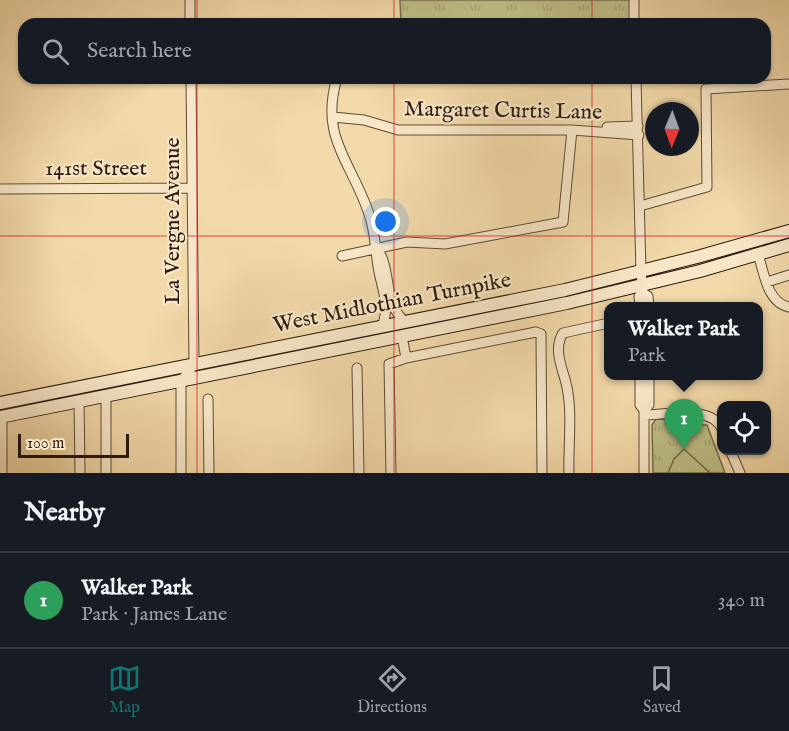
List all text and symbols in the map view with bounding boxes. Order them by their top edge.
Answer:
search box [18,18,771,84]
icon: search [39,35,72,68]
text: Search here [87,37,192,65]
street label: Margaret Curtis Lane [404,95,602,127]
north arrow [645,102,699,156]
street label: La Vergne Avenue [159,137,187,305]
street label: 141st Street [45,155,147,183]
your location [371,207,400,236]
street label: West Midlothian Turnpike [271,266,513,340]
popup [604,302,763,380]
text: Walker Park [628,315,739,343]
text: Park [628,343,666,368]
pin: 1 [664,400,704,449]
map controls [717,401,771,455]
button: locate [717,401,771,455]
scale bar [18,431,129,458]
text: 100 m [27,434,64,454]
text: Nearby [24,496,105,529]
text: Walker Park [81,574,193,602]
text: 1 [40,588,47,613]
text: 340 m [718,588,765,613]
text: Park · James Lane [81,602,227,627]
tab: Map [108,662,141,718]
tab: Directions [357,662,427,718]
tab: Saved [643,662,681,718]

